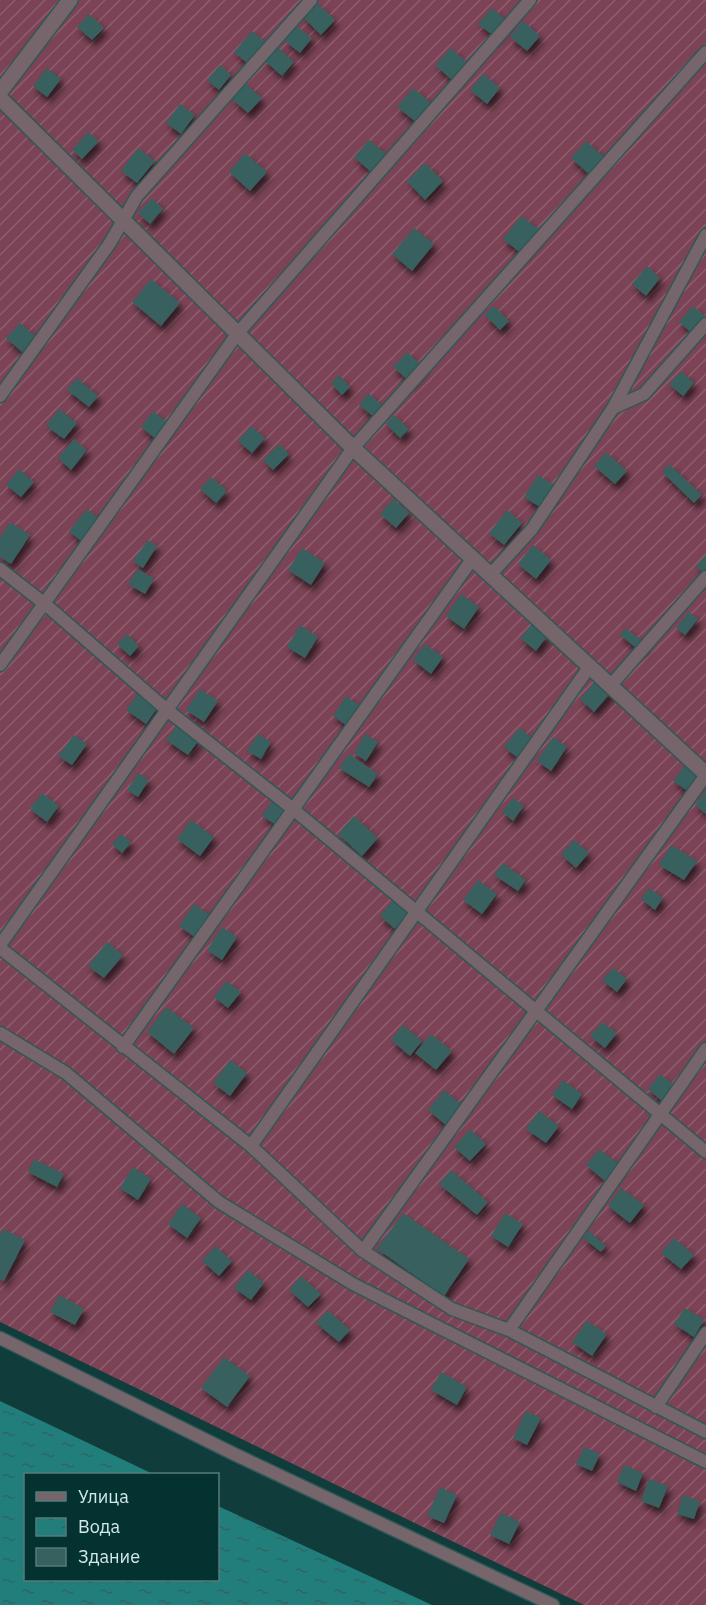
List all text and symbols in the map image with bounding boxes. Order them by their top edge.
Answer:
legend [24,1473,219,1581]
text: Улица [78,1485,129,1508]
text: Вода [78,1515,121,1538]
text: Здание [78,1545,140,1568]

